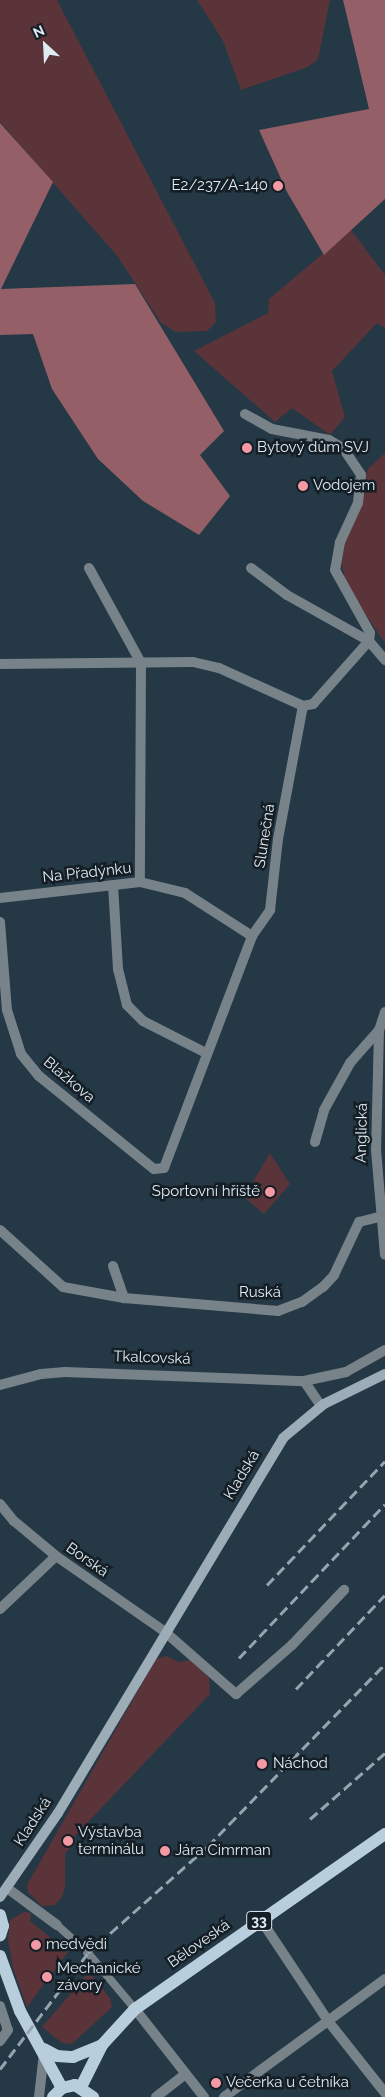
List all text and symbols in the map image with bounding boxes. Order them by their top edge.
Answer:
north arrow [20,20,70,70]
text: N [30,22,47,41]
place label: E2/237/A-140 [171,177,268,195]
marker: E2/237/A-140 [272,180,284,192]
place label: Bytový dům SVJ [257,439,369,457]
marker: Bytový dům SVJ [241,442,253,454]
place label: Vodojem [313,477,375,495]
marker: Vodojem [297,480,309,492]
street label: Slunečná [251,803,279,869]
street label: Na Přadýnku [42,859,132,887]
street label: Blažkova [40,1053,98,1107]
street label: Anglická [352,1103,372,1163]
place label: Sportovní hřiště [152,1183,260,1201]
marker: Sportovní hřiště [264,1186,276,1198]
street label: Ruská [239,1284,281,1302]
street label: Tkalcovská [113,1348,191,1368]
street label: Kladská [220,1447,264,1503]
street label: Borská [62,1539,112,1581]
place label: Náchod [273,1755,328,1773]
marker: Náchod [255,1757,269,1771]
street label: Kladská [11,1794,55,1850]
place label: Výstavba terminálu [78,1823,144,1858]
marker: Výstavba terminálu [62,1835,74,1847]
place label: Jára Cimrman [175,1842,271,1860]
marker: Jára Cimrman [159,1845,171,1857]
road number: 33 [245,1910,273,1932]
street label: Běloveská [165,1916,233,1972]
place label: medvědi [46,1936,107,1954]
marker: medvědi [30,1939,42,1951]
place label: Mechanické závory [57,1959,141,1994]
marker: Mechanické závory [41,1971,53,1983]
place label: Večerka u četníka [226,2074,349,2092]
marker: Večerka u četníka [210,2077,222,2089]

